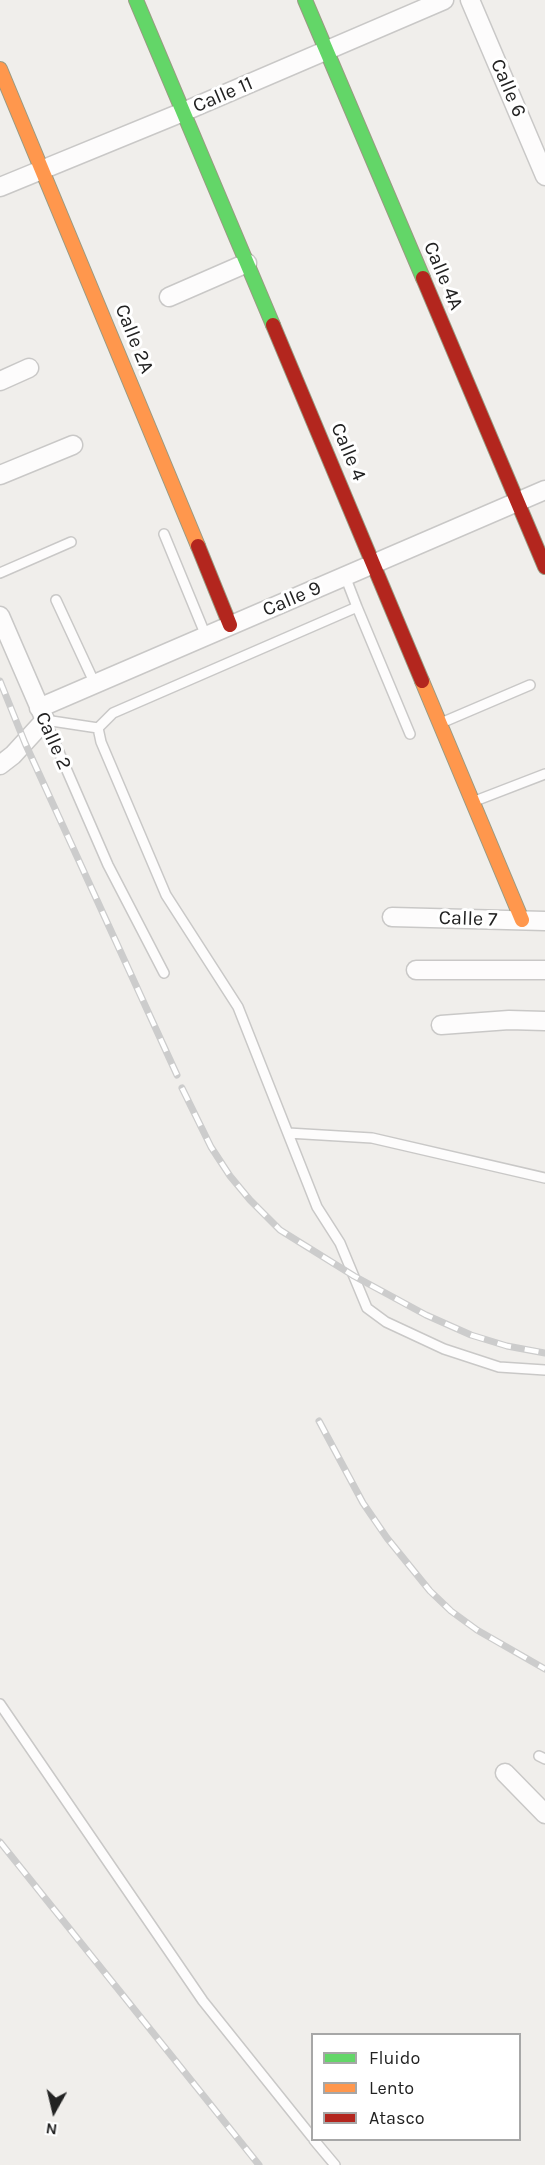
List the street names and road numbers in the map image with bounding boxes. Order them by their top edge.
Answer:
street label: Calle 6 [485,55,531,121]
street label: Calle 11 [189,72,257,118]
street label: Calle 4A [418,238,468,314]
street label: Calle 2A [109,301,159,377]
street label: Calle 4 [325,419,371,485]
street label: Calle 9 [259,576,325,622]
street label: Calle 2 [30,708,76,774]
street label: Calle 7 [438,906,498,932]

